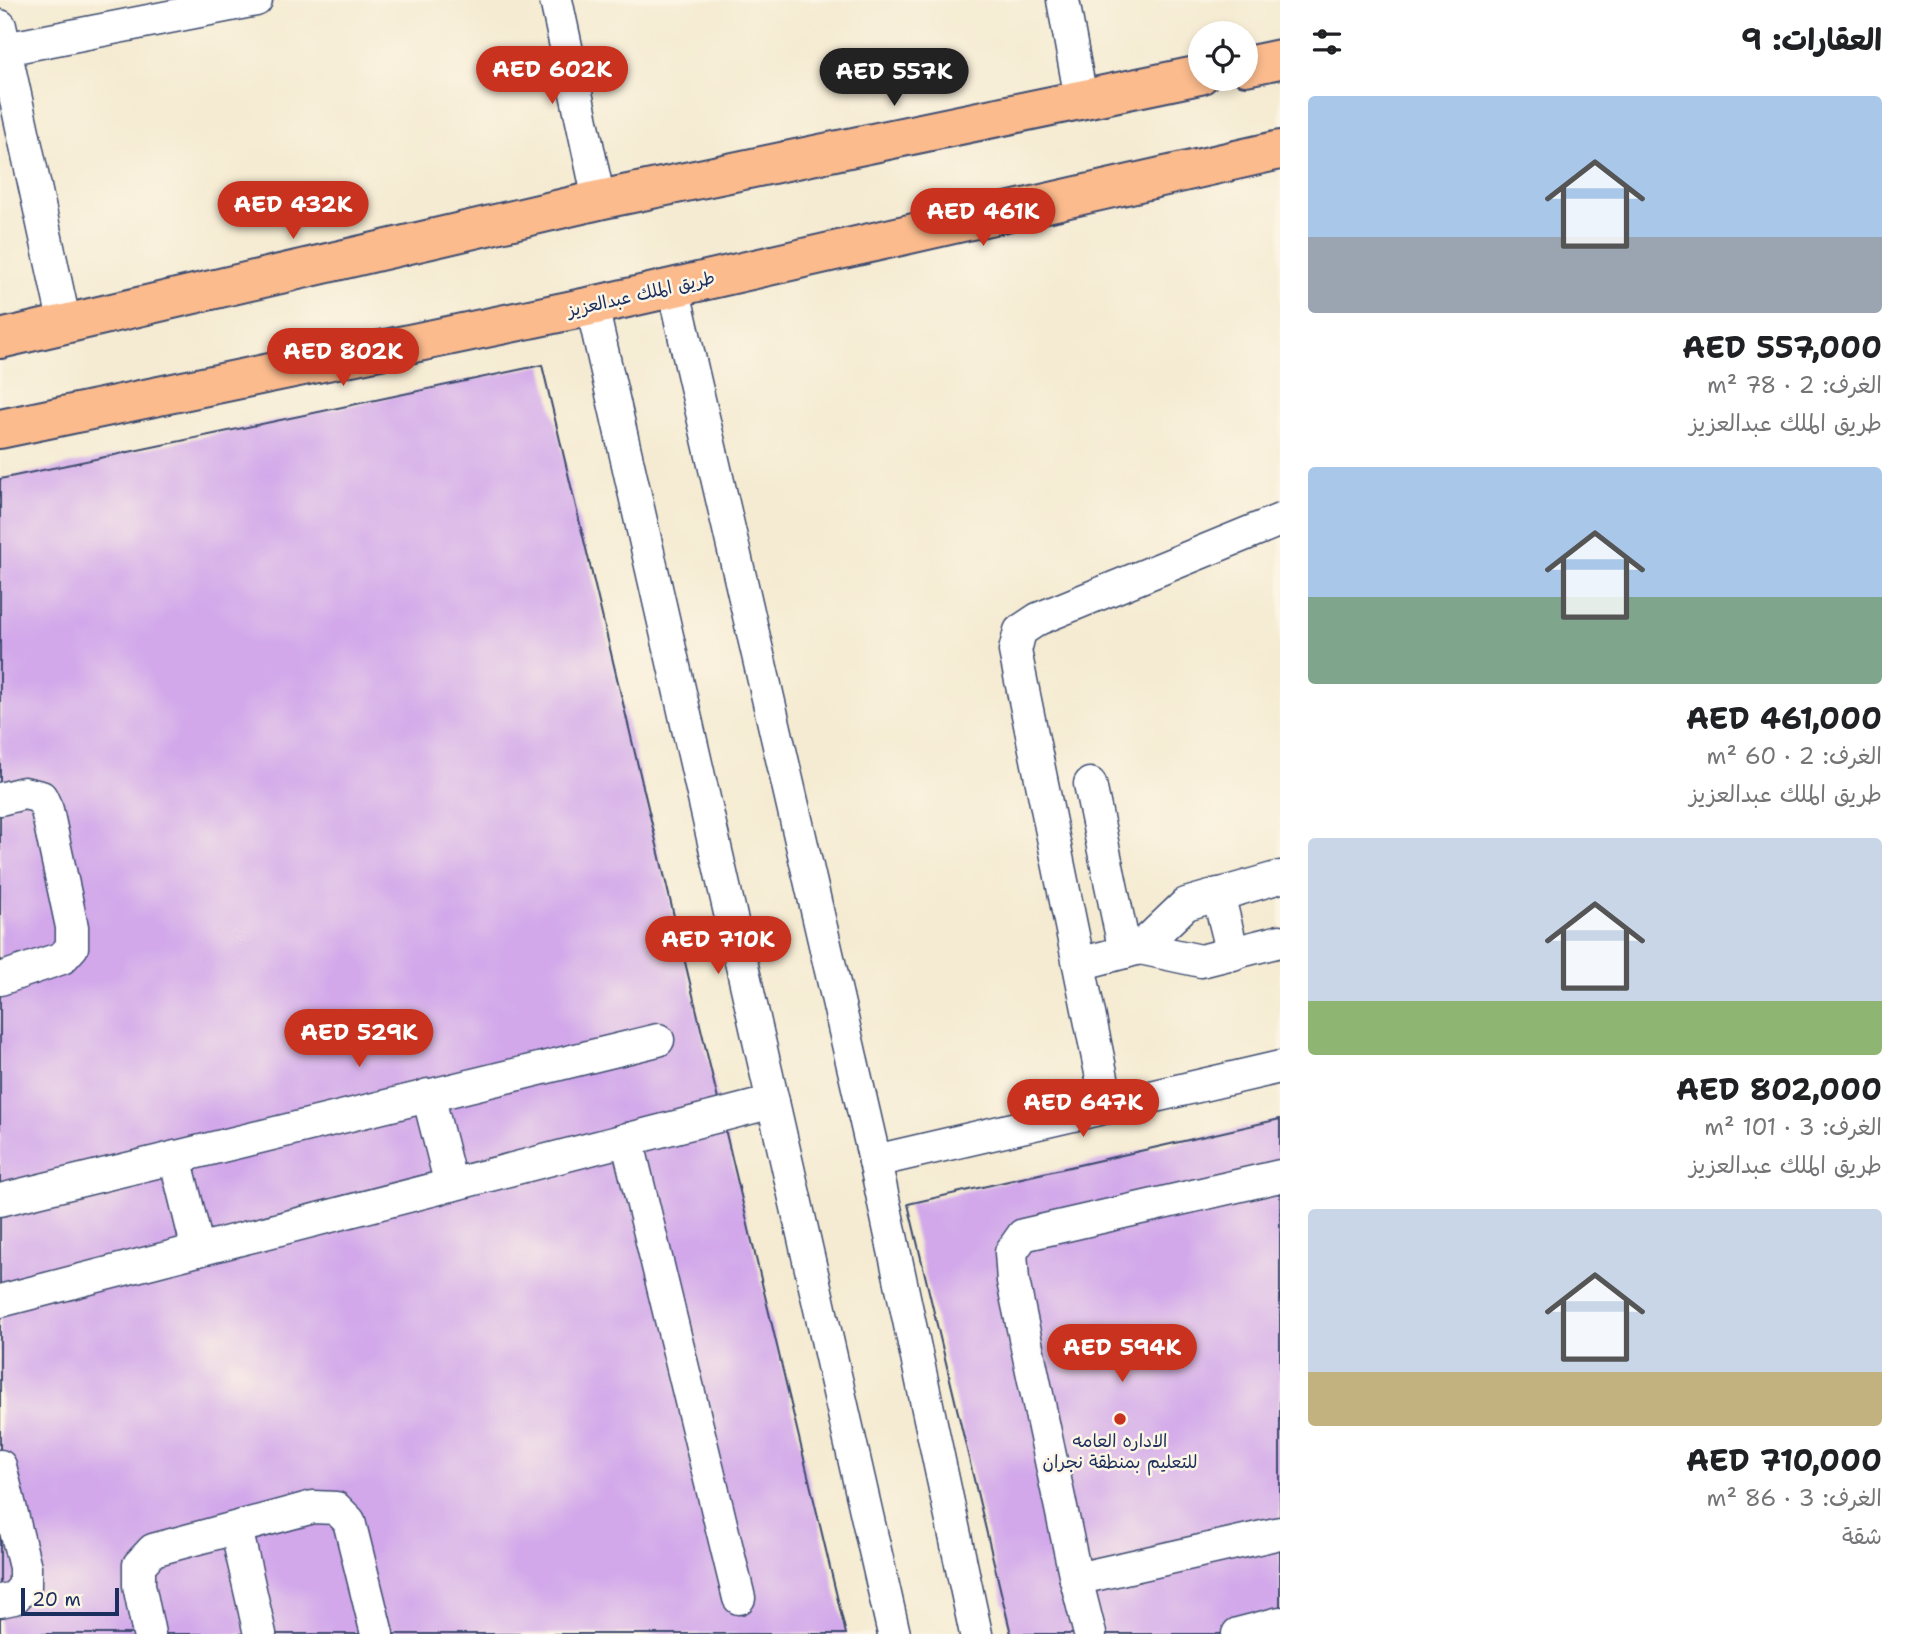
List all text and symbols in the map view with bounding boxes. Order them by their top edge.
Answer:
text: العقارات: 9 [1741,19,1882,60]
map controls [1188,21,1258,91]
button: locate [1188,21,1258,91]
icon: filters [1308,23,1346,61]
pin: AED 602K [480,46,624,106]
pin: AED 557K [822,48,966,108]
text: AED 602K [492,54,612,84]
text: AED 557K [836,56,952,86]
icon: home [1532,141,1658,267]
pin: AED 432K [221,182,365,241]
pin: AED 461K [911,188,1055,248]
text: AED 432K [234,189,352,219]
text: AED 461K [926,196,1040,226]
street label: طريق الملك عبدالعزيز [563,265,717,323]
text: AED 557,000 [1682,327,1882,368]
pin: AED 802K [271,328,415,388]
text: AED 802K [283,336,403,366]
text: الغرف: 2 · 78 m² [1707,370,1882,400]
text: طريق الملك عبدالعزيز [1689,408,1882,438]
icon: home [1532,512,1658,638]
text: AED 461,000 [1686,698,1882,739]
text: الغرف: 2 · 60 m² [1707,741,1882,771]
text: طريق الملك عبدالعزيز [1689,779,1882,809]
icon: home [1532,883,1658,1009]
pin: AED 710K [646,916,790,976]
text: AED 710K [661,924,775,954]
pin: AED 529K [287,1010,431,1069]
text: AED 529K [300,1017,418,1047]
text: AED 802,000 [1676,1069,1882,1110]
pin: AED 647K [1011,1080,1155,1139]
text: AED 647K [1023,1087,1143,1117]
text: الغرف: 3 · 101 m² [1704,1112,1882,1142]
text: طريق الملك عبدالعزيز [1689,1150,1882,1180]
icon: home [1532,1254,1658,1380]
pin: AED 594K [1050,1324,1194,1384]
text: AED 594K [1063,1332,1181,1362]
marker: الاداره العامه للتعليم بمنطقة نجران [1112,1411,1128,1427]
place label: الاداره العامه للتعليم بمنطقة نجران [1042,1429,1198,1476]
text: AED 710,000 [1686,1440,1882,1481]
text: الغرف: 3 · 86 m² [1707,1483,1882,1513]
text: شقة [1842,1521,1882,1551]
scale bar [21,1585,119,1617]
text: 20 m [32,1587,81,1612]

